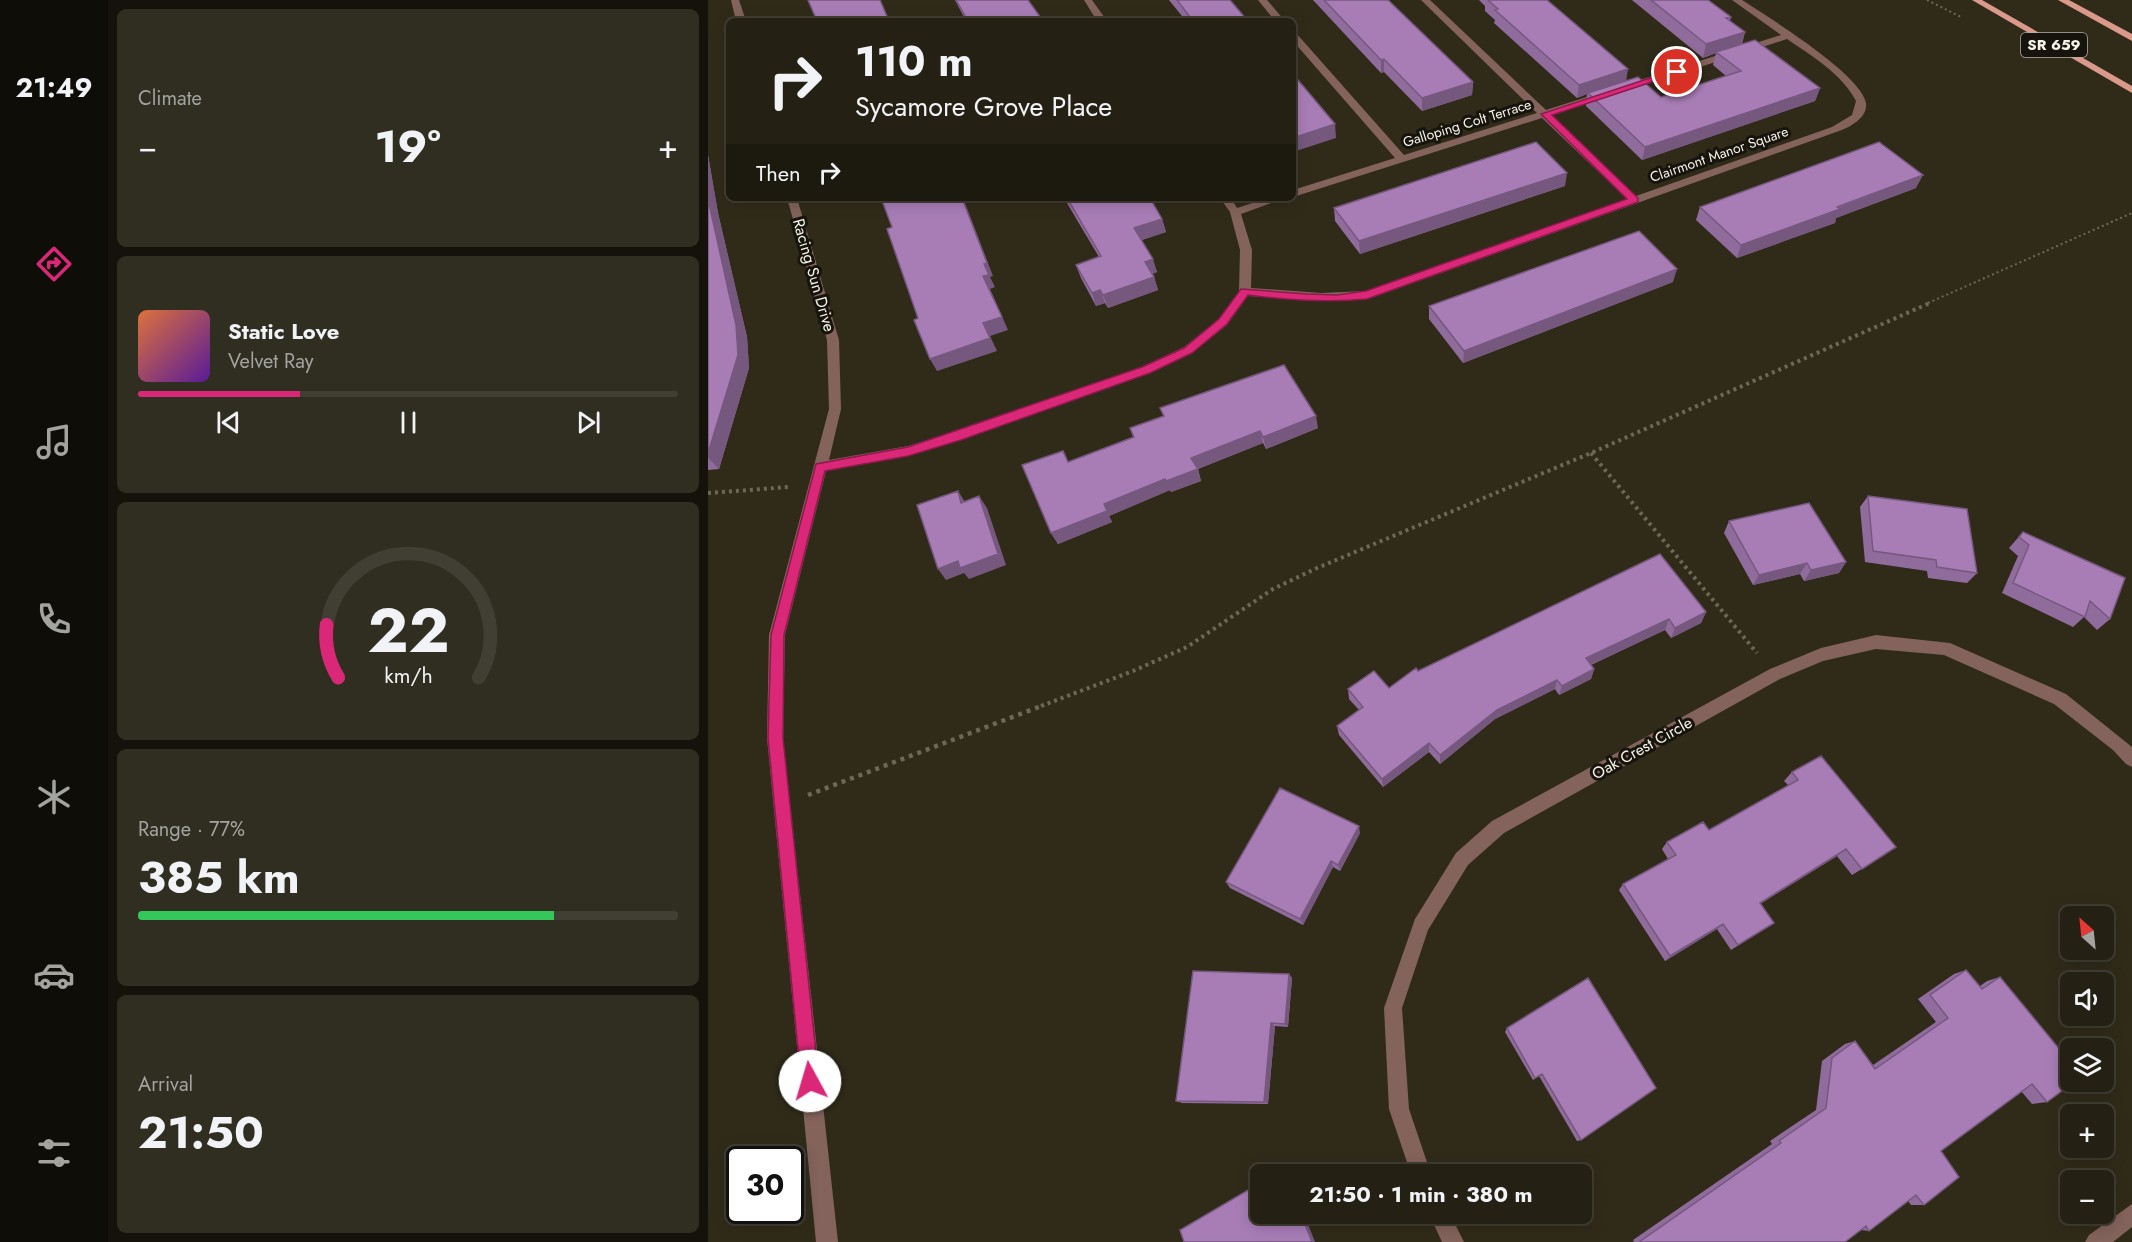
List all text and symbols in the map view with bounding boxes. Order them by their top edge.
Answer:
text: 110 m [855,31,973,92]
road number: SR 659 [2021,33,2087,57]
icon: right [756,42,834,120]
pin [1651,46,1702,97]
icon: arrive [1660,55,1693,88]
text: 21:49 [15,68,93,107]
text: Climate [138,84,202,113]
text: Sycamore Grove Place [855,87,1112,126]
street label: Galloping Colt Terrace [1400,94,1534,152]
text: 19° [374,114,441,179]
street label: Clairmont Manor Square [1647,121,1791,187]
text: − [138,123,157,170]
text: + [658,123,678,170]
icon: right [813,156,846,189]
text: Then [756,157,801,189]
street label: Racing Sun Drive [787,216,841,334]
icon: directions [33,243,75,285]
text: Static Love [228,315,339,347]
text: Velvet Ray [228,347,314,376]
icon: previous [212,406,245,439]
icon: pause [392,406,425,439]
icon: next [572,406,605,439]
icon: music [33,421,75,463]
text: 22 [367,585,449,675]
icon: phone [33,598,75,640]
text: km/h [384,660,432,691]
street label: Oak Crest Circle [1588,711,1696,785]
icon: climate [33,776,75,818]
text: Range · 77% [138,815,245,844]
text: 385 km [138,845,300,910]
north arrow [2060,906,2114,960]
map controls [2060,906,2114,1224]
icon: car [33,954,75,996]
button: sound [2060,972,2114,1026]
button: layers [2060,1038,2114,1092]
position arrow [778,1049,842,1113]
text: Arrival [138,1070,193,1099]
text: 21:50 [138,1100,264,1165]
button: + [2060,1104,2114,1158]
icon: filters [33,1132,75,1174]
speed limit sign: 30 [726,1146,804,1224]
button: − [2060,1170,2114,1224]
text: 21:50 · 1 min · 380 m [1309,1178,1533,1210]

